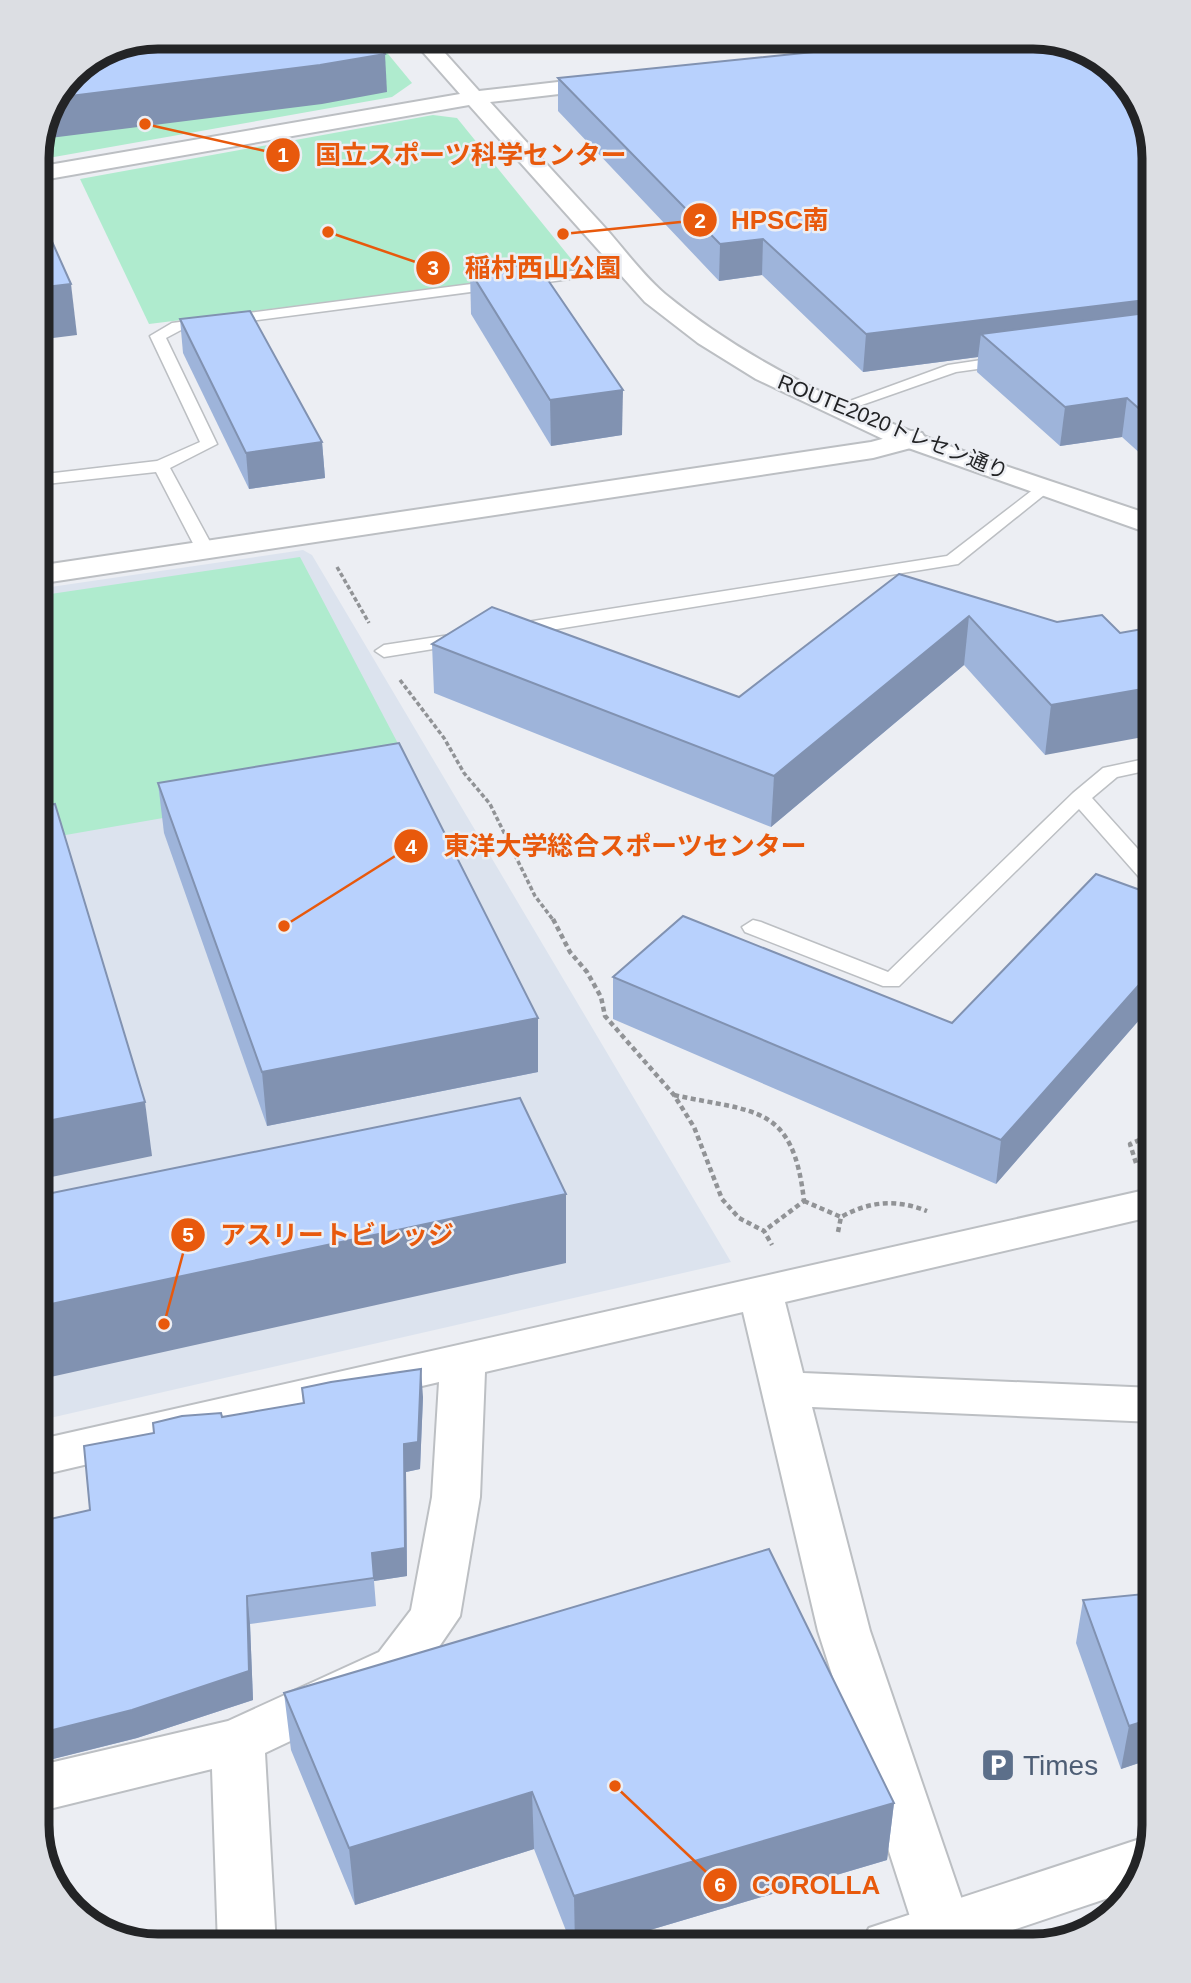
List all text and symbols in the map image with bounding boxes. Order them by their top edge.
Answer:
callout: 国立スポーツ科学センター [266,131,641,178]
text: 国立スポーツ科学センター [315,140,627,170]
text: 1 [277,143,289,166]
callout: HPSC南 [682,197,843,244]
text: HPSC南 [731,205,829,235]
text: 2 [694,209,706,232]
callout: 稲村西山公園 [416,245,635,292]
text: 稲村西山公園 [465,253,621,283]
text: 3 [427,256,439,279]
street label: ROUTE2020トレセン通り [775,370,1012,483]
callout: 東洋大学総合スポーツセンター [394,823,821,870]
text: 東洋大学総合スポーツセンター [443,831,807,861]
text: 4 [405,835,417,858]
callout: アスリートビレッジ [171,1212,468,1259]
text: アスリートビレッジ [220,1220,454,1250]
text: 5 [182,1223,194,1246]
parking icon: Times [979,1746,1017,1784]
place label: Times [1023,1750,1098,1781]
callout: COROLLA [703,1862,894,1909]
text: COROLLA [752,1870,880,1900]
text: 6 [714,1873,726,1896]

